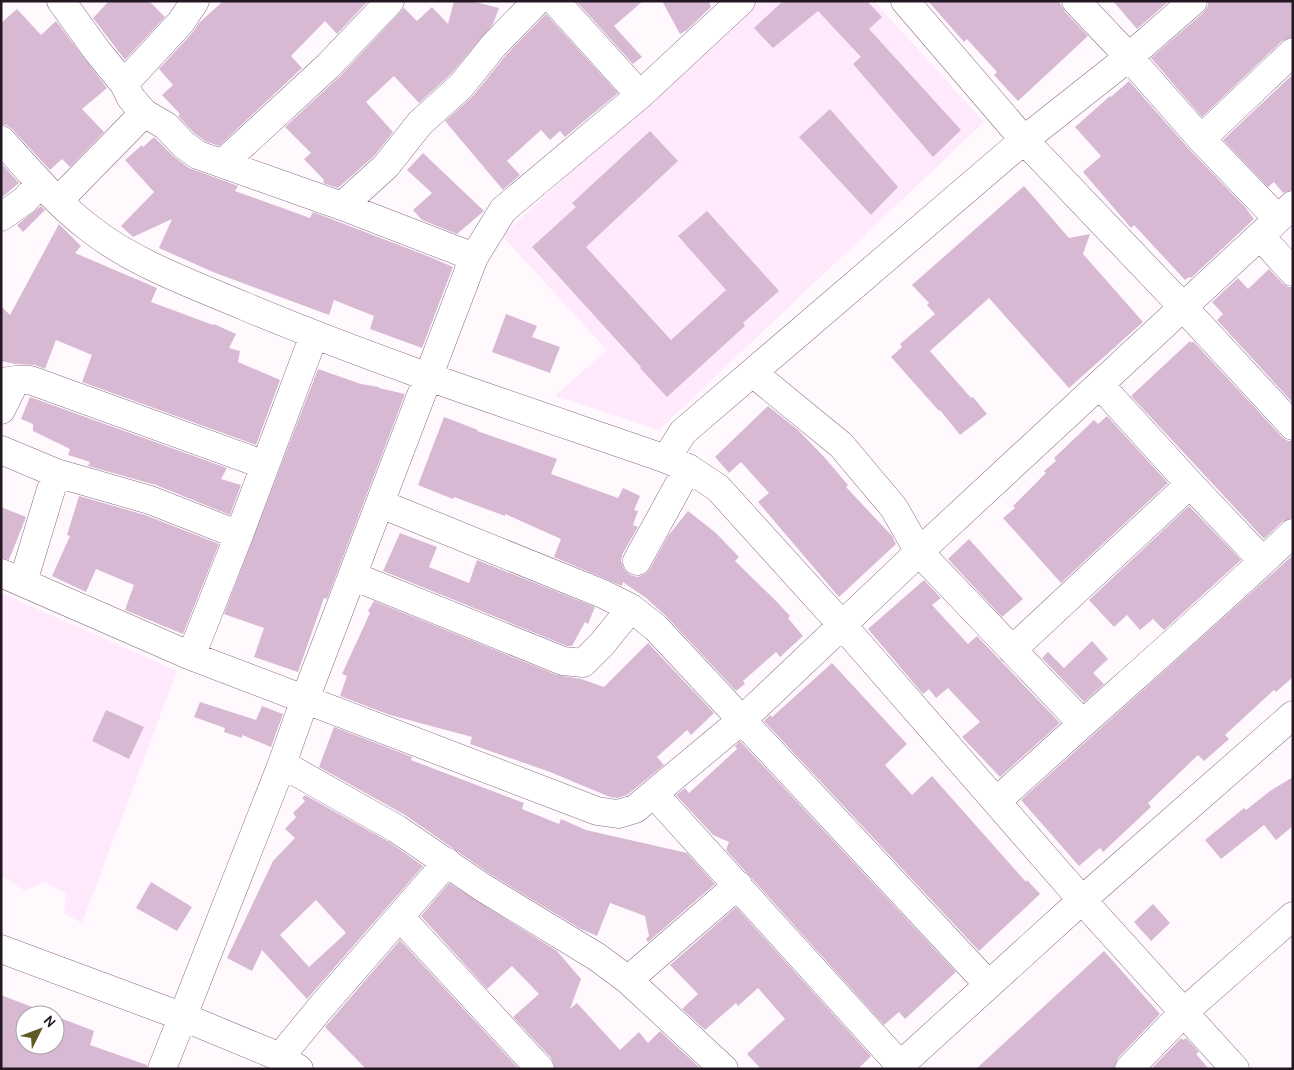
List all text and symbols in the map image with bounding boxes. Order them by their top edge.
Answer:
north arrow [15,1005,65,1055]
text: N [40,1012,60,1031]

